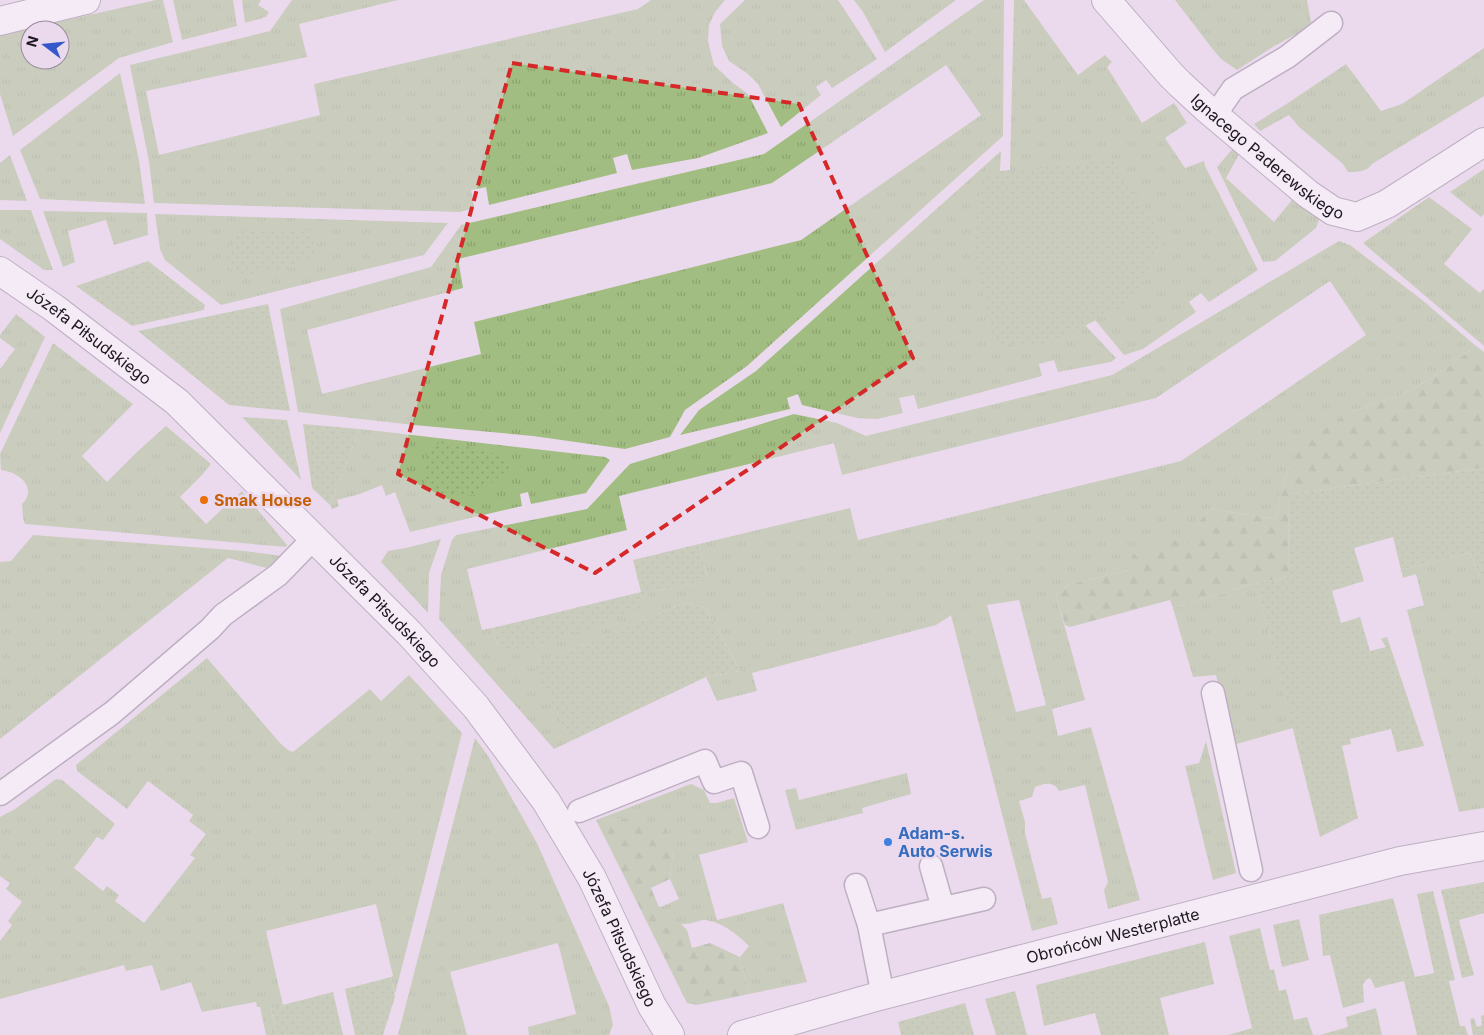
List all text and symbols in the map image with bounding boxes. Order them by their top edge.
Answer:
north arrow [20,20,70,70]
text: N [22,34,42,49]
street label: Ignacego Paderewskiego [1187,89,1346,223]
street label: Józefa Piłsudskiego [23,282,155,389]
place label: Smak House [214,490,312,510]
marker: Smak House [198,494,210,506]
street label: Józefa Piłsudskiego [325,550,445,672]
place label: Adam-s. Auto Serwis [898,823,993,861]
marker: Adam-s. Auto Serwis [882,836,894,848]
street label: Józefa Piłsudskiego [578,864,661,1010]
street label: Obrońców Westerplatte [1024,903,1202,968]

